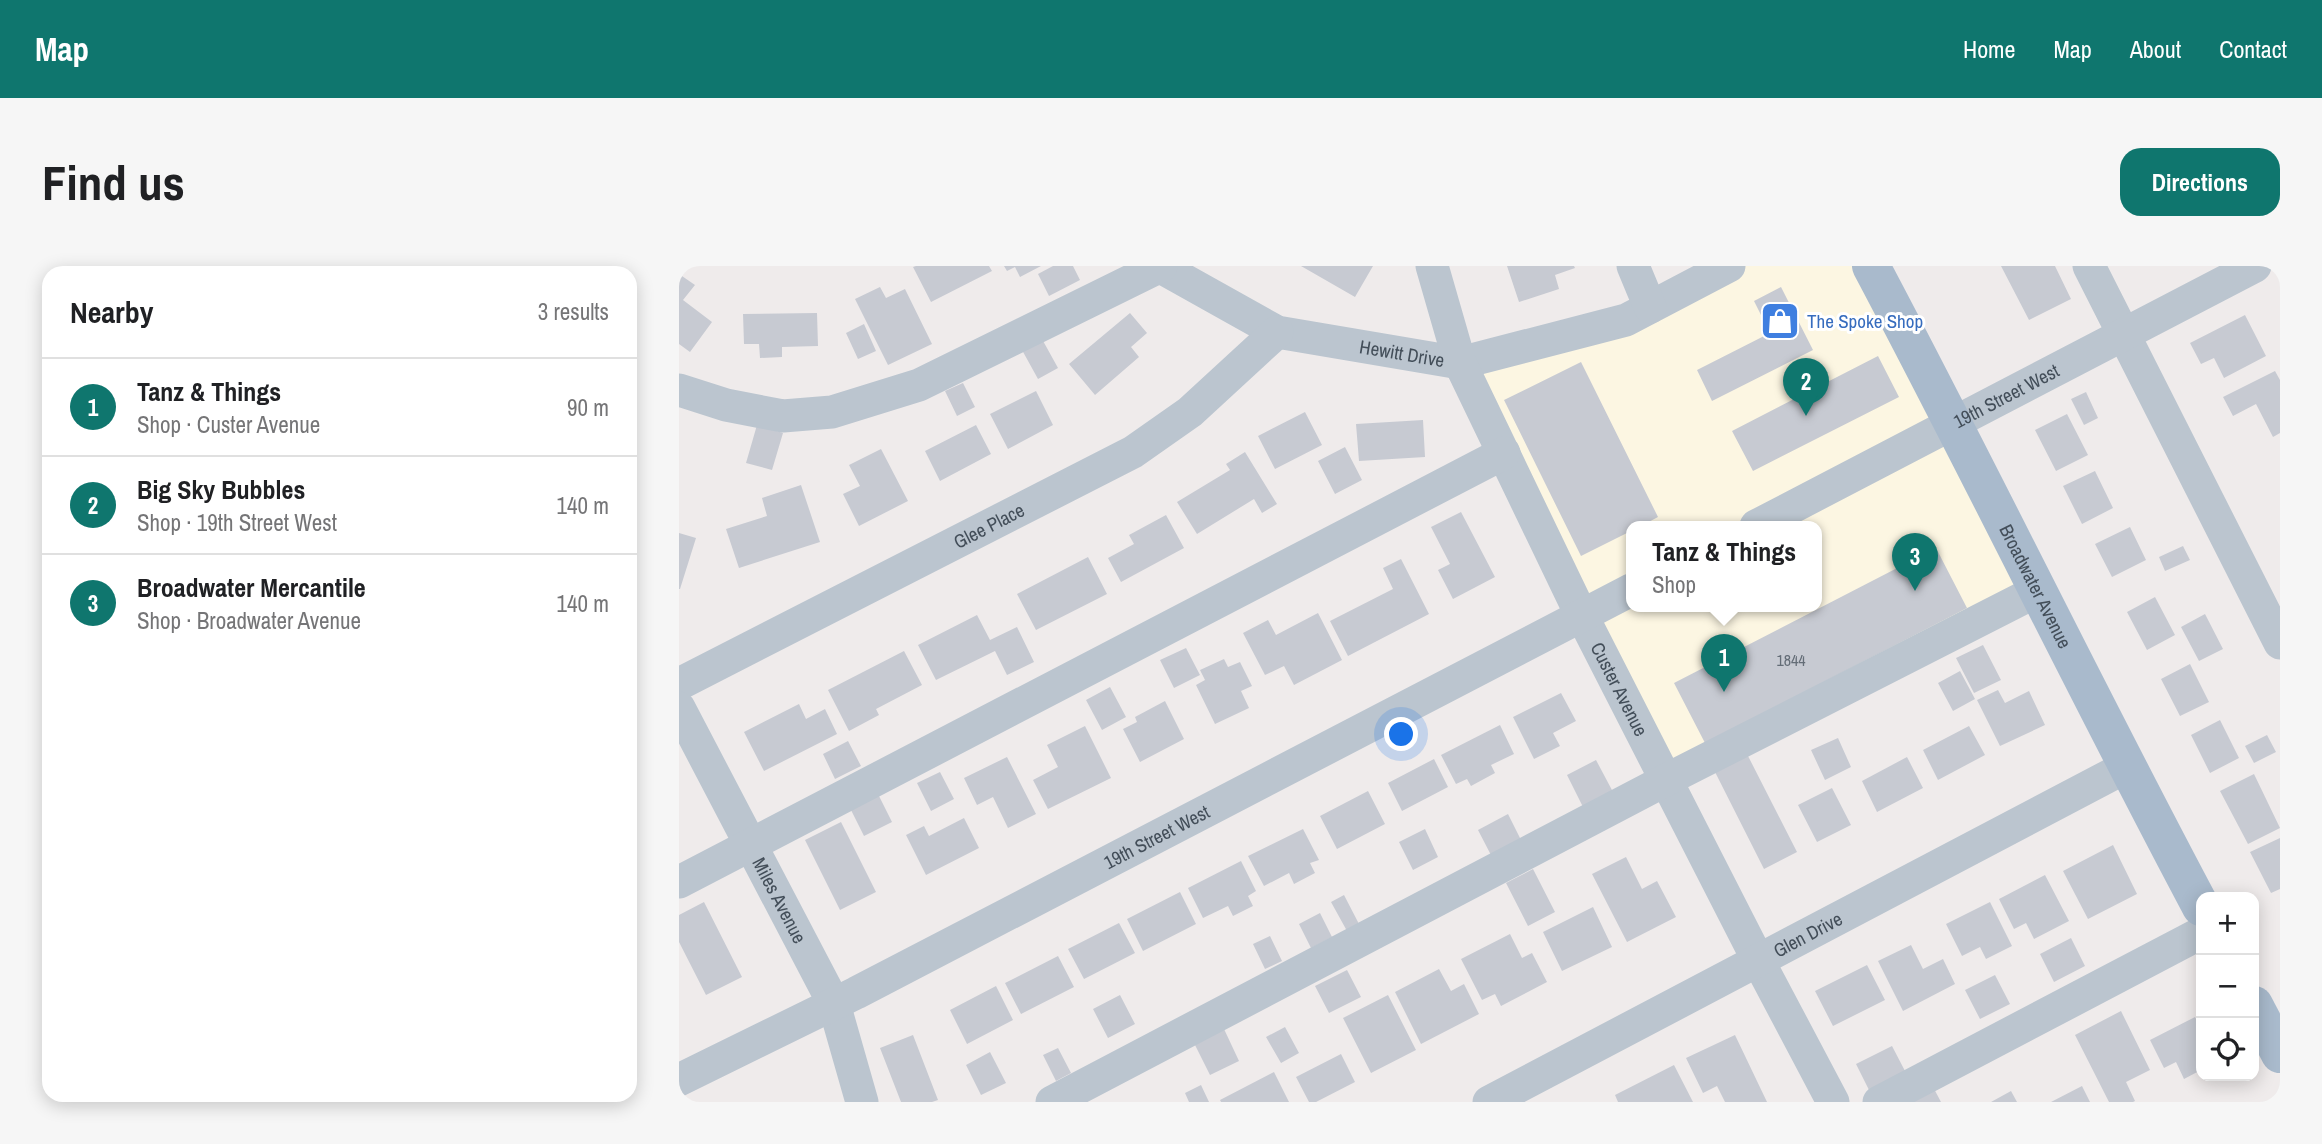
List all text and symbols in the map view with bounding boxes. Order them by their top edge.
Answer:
text: Map [35,27,89,71]
text: Home [1963,33,2015,65]
text: Map [2053,33,2092,65]
text: About [2130,33,2181,65]
text: Contact [2219,33,2287,65]
button: Directions [2120,148,2280,216]
text: Find us [42,149,185,215]
text: Nearby [70,292,153,332]
text: 3 results [538,296,609,327]
shop icon: The Spoke Shop [1759,300,1801,342]
place label: The Spoke Shop [1807,308,1923,334]
street label: Hewitt Drive [1358,333,1446,373]
street label: 19th Street West [1949,357,2064,434]
pin: 2 [1783,358,1829,416]
text: Tanz & Things [137,374,281,409]
text: 1 [88,392,98,423]
text: 90 m [567,392,609,423]
text: Shop · Custer Avenue [137,409,320,440]
text: Big Sky Bubbles [137,472,305,507]
text: 2 [88,490,98,521]
text: 140 m [557,490,609,521]
street label: Glee Place [949,497,1029,555]
text: Shop · 19th Street West [137,507,337,538]
street label: Broadwater Avenue [1993,520,2078,653]
popup [1626,521,1822,612]
pin: 3 [1892,533,1938,591]
text: Tanz & Things [1652,534,1796,569]
text: Shop [1652,569,1696,600]
text: Broadwater Mercantile [137,570,366,605]
text: 3 [88,588,98,619]
text: 140 m [557,588,609,619]
text: Shop · Broadwater Avenue [137,605,361,636]
pin: 1 [1701,634,1747,692]
street label: Custer Avenue [1585,638,1654,740]
house number: 1844 [1776,649,1806,671]
your location [1384,717,1418,751]
street label: 19th Street West [1099,798,1215,875]
street label: Miles Avenue [746,853,813,948]
map controls [2196,892,2259,1081]
button: + [2196,892,2259,955]
street label: Glen Drive [1769,906,1847,963]
button: − [2196,955,2259,1018]
button: locate [2196,1018,2259,1081]

